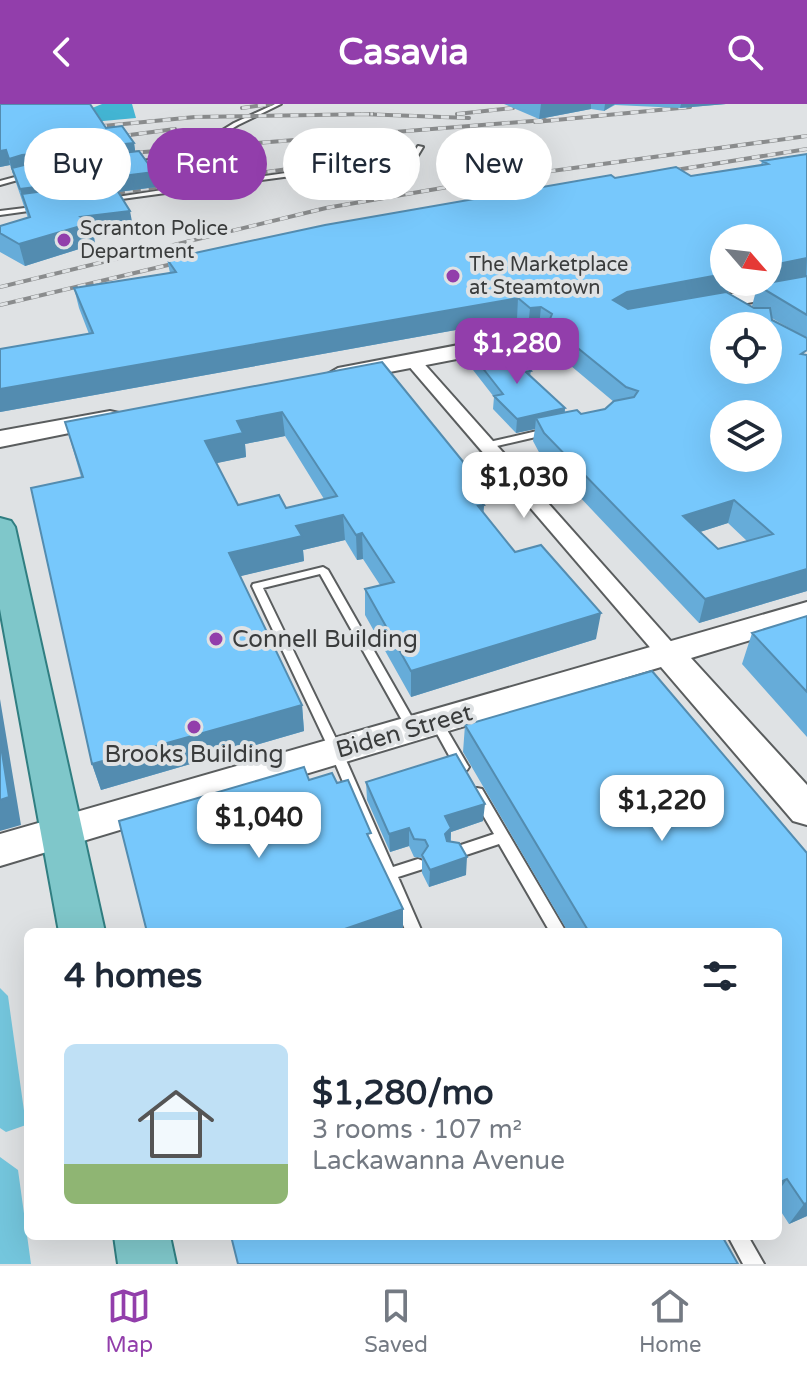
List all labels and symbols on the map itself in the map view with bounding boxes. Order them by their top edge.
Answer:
place label: Scranton Police Department [80,217,228,264]
north arrow [710,224,782,296]
marker: Scranton Police Department [55,231,73,249]
place label: The Marketplace at Steamtown [469,253,628,300]
marker: The Marketplace at Steamtown [444,267,462,285]
pin: $1,280 [452,318,582,386]
pin: $1,030 [459,452,589,520]
place label: Connell Building [232,625,418,654]
marker: Connell Building [207,630,225,648]
street label: Biden Street [333,698,476,765]
marker: Brooks Building [185,718,203,736]
place label: Brooks Building [104,740,284,769]
pin: $1,220 [597,775,727,843]
pin: $1,040 [194,792,324,860]

